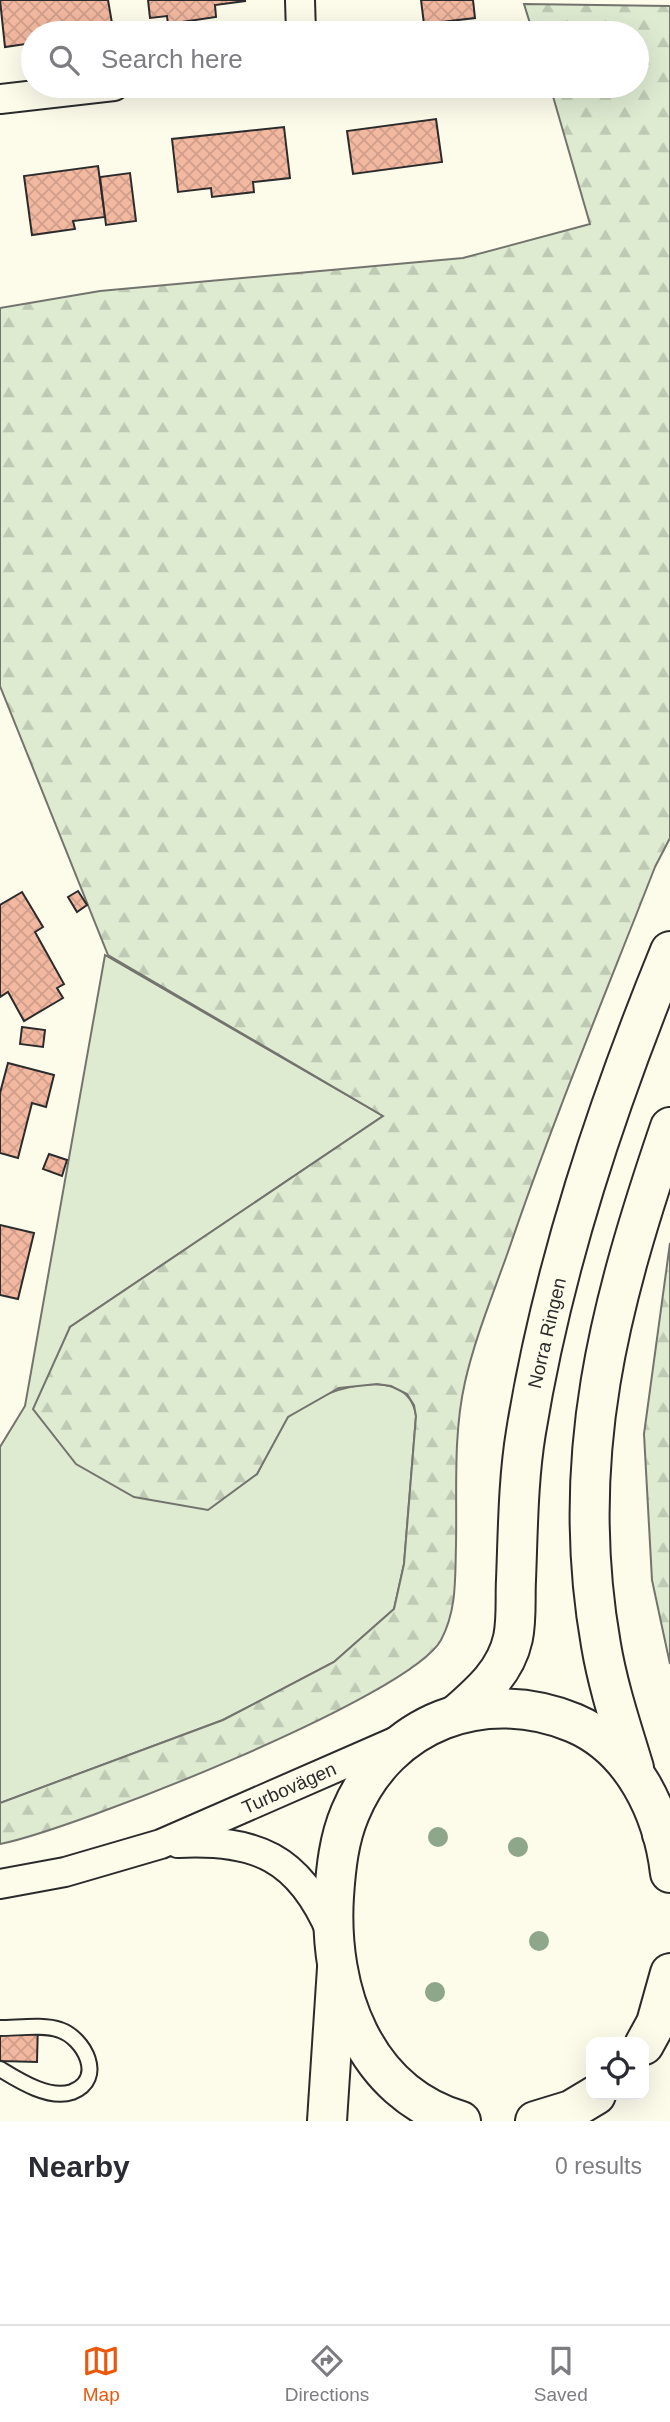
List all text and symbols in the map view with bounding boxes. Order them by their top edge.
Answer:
search box [21,21,649,98]
icon: search [45,41,83,79]
text: Search here [101,44,243,74]
street label: Norra Ringen [524,1276,570,1390]
street label: Turbovägen [239,1758,339,1818]
map controls [586,2037,649,2100]
button: locate [586,2037,649,2100]
text: Nearby [28,2150,130,2183]
text: 0 results [555,2153,642,2179]
tab: Map [82,2342,120,2406]
tab: Directions [285,2342,369,2406]
tab: Saved [534,2342,588,2406]

